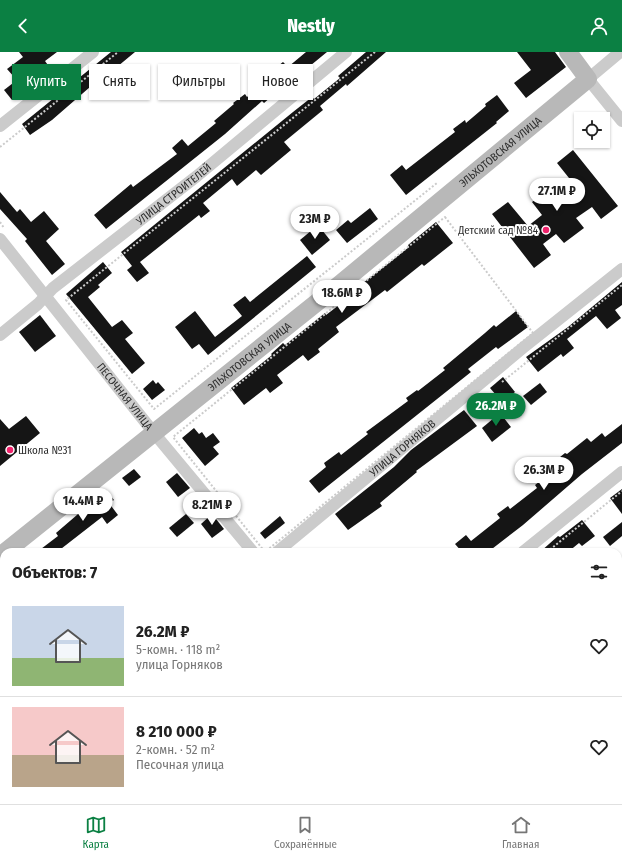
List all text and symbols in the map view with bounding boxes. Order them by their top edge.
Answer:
icon: back [12,15,34,37]
text: Nestly [287,15,335,37]
icon: person [588,15,610,37]
chip: Купить [12,64,81,100]
chip: Снять [89,64,150,100]
chip: Фильтры [158,64,240,100]
chip: Новое [248,64,313,100]
map controls [574,112,610,148]
button: locate [574,112,610,148]
street label: ЭЛЬХОТОВСКАЯ УЛИЦА [457,114,545,190]
street label: УЛИЦА СТРОИТЕЛЕЙ [133,161,214,228]
pin: 27.1M ₽ [520,178,594,212]
text: 27.1M ₽ [538,183,576,198]
pin: 23M ₽ [287,206,343,240]
text: 23M ₽ [299,211,331,226]
place label: Детский сад №84 [457,224,539,237]
marker: Детский сад №84 [541,225,551,235]
pin: 18.6M ₽ [305,280,379,314]
text: 18.6M ₽ [321,285,363,300]
street label: ЭЛЬХОТОВСКАЯ УЛИЦА [205,319,294,394]
street label: ПЕСОЧНАЯ УЛИЦА [94,361,155,433]
pin: 26.2M ₽ [459,393,533,427]
text: 26.2M ₽ [476,398,516,413]
street label: УЛИЦА ГОРНЯКОВ [366,417,438,480]
place label: Школа №31 [18,444,71,457]
marker: Школа №31 [5,445,15,455]
pin: 26.3M ₽ [507,457,581,491]
text: 26.3M ₽ [523,462,565,477]
pin: 14.4M ₽ [46,488,120,522]
pin: 8.21M ₽ [175,492,249,526]
text: 14.4M ₽ [63,493,103,508]
text: 8.21M ₽ [192,497,232,512]
icon: filters [588,561,610,583]
text: Объектов: 7 [12,562,97,583]
text: 26.2M ₽ [136,621,190,642]
icon: home [44,622,92,670]
icon: heart [588,635,610,657]
text: 5-комн. · 118 m² [136,642,220,657]
text: улица Горняков [136,657,223,672]
text: 8 210 000 ₽ [136,721,217,742]
icon: home [44,723,92,771]
icon: heart [588,736,610,758]
text: 2-комн. · 52 m² [136,742,215,757]
text: Песочная улица [136,757,224,772]
tab: Карта [83,814,109,851]
tab: Сохранённые [274,814,337,851]
tab: Главная [502,814,539,851]

